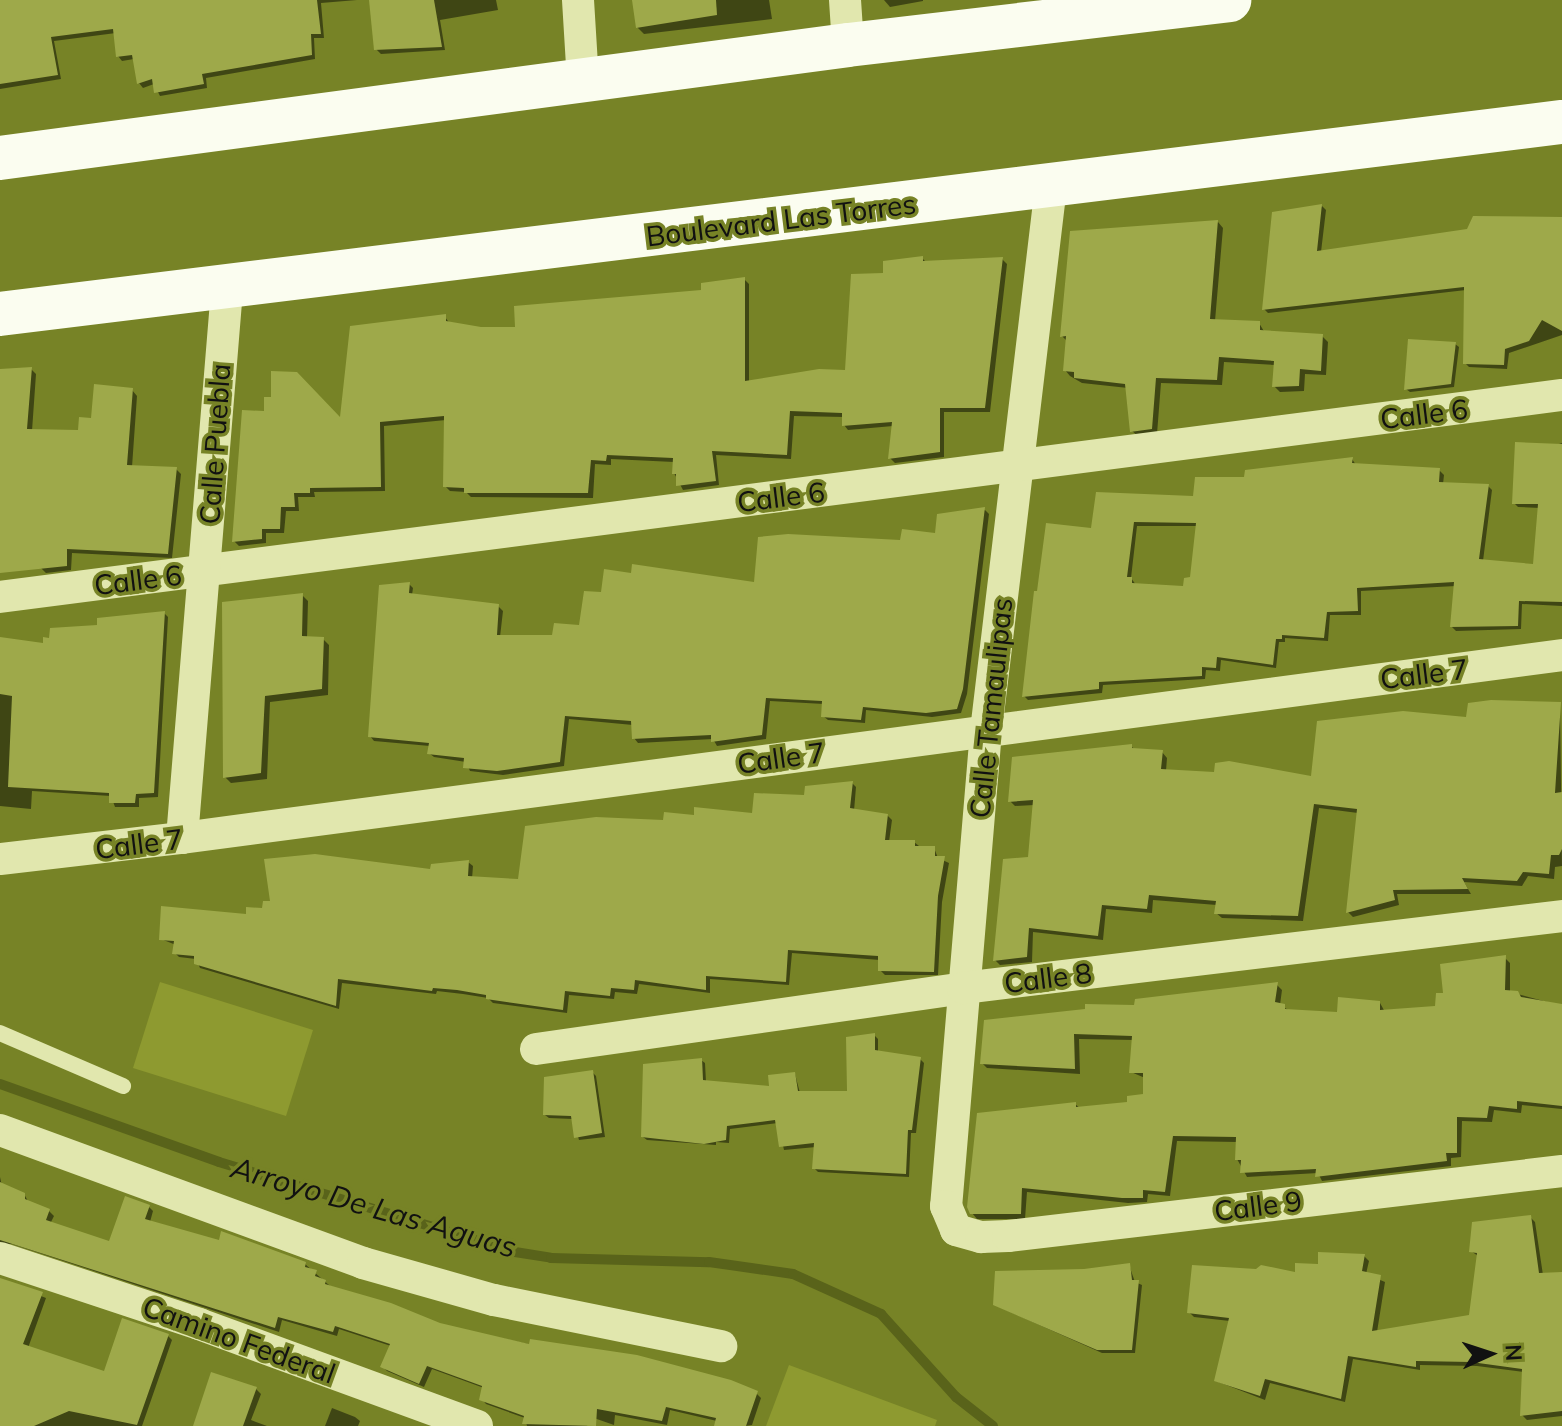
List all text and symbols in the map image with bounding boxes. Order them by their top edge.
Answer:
street label: Boulevard Las Torres [644,187,918,253]
street label: Calle Puebla [193,362,237,526]
street label: Calle 6 [1378,392,1470,436]
street label: Calle 6 [735,475,827,519]
street label: Calle 6 [92,558,184,602]
street label: Calle Tamaulipas [963,596,1019,820]
street label: Calle 7 [1378,652,1470,696]
street label: Calle 7 [735,735,827,781]
street label: Calle 7 [93,822,185,866]
street label: Calle 8 [1002,956,1094,1000]
water label: Arroyo De Las Aguas [227,1149,521,1265]
street label: Calle 9 [1212,1184,1304,1228]
street label: Camino Federal [138,1290,340,1390]
north arrow [1450,1314,1530,1394]
text: N [1500,1344,1528,1362]

